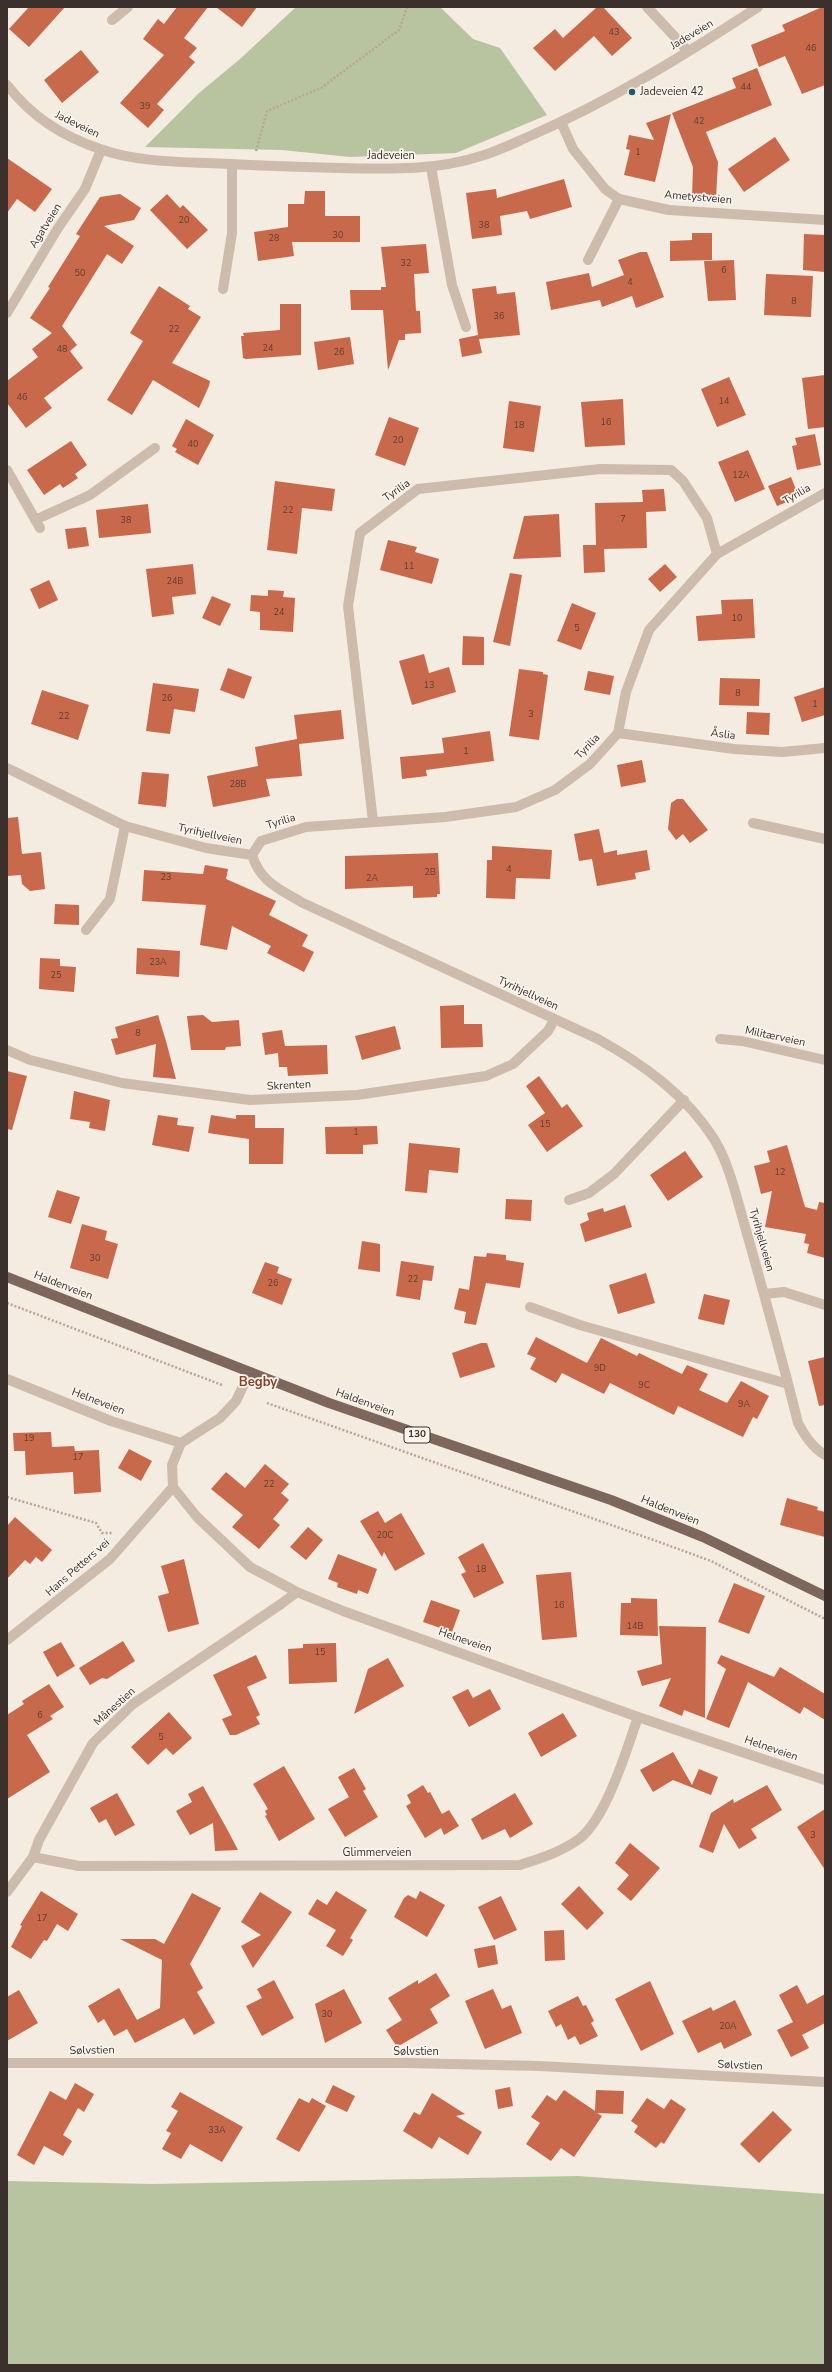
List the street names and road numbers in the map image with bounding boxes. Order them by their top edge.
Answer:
street label: Jadeveien [668,17,716,53]
street label: Jadeveien [53,109,101,141]
street label: Jadeveien [367,149,415,163]
street label: Ametystveien [664,188,732,208]
street label: Agatveien [27,201,65,251]
street label: Tyrilia [381,477,413,505]
street label: Tyrilia [781,482,813,508]
street label: Åslia [710,727,736,743]
street label: Tyrilia [573,732,603,762]
street label: Tyrilia [265,811,297,833]
street label: Tyrihjellveien [177,822,243,848]
street label: Tyrihjellveien [496,974,560,1014]
street label: Militærveien [744,1024,806,1050]
street label: Skrenten [267,1078,311,1094]
street label: Tyrihjellveien [746,1207,776,1273]
street label: Haldenveien [32,1269,94,1303]
street label: Helneveien [70,1386,126,1418]
street label: Haldenveien [334,1386,396,1420]
road number: 130 [404,1427,430,1443]
street label: Haldenveien [639,1493,701,1529]
street label: Hans Petters vei [43,1537,113,1599]
street label: Helneveien [437,1626,493,1656]
street label: Månestien [92,1685,138,1729]
street label: Helneveien [743,1734,799,1764]
street label: Glimmerveien [343,1846,411,1860]
street label: Sølvstien [69,2044,115,2058]
street label: Sølvstien [393,2045,439,2059]
street label: Sølvstien [717,2058,763,2074]

